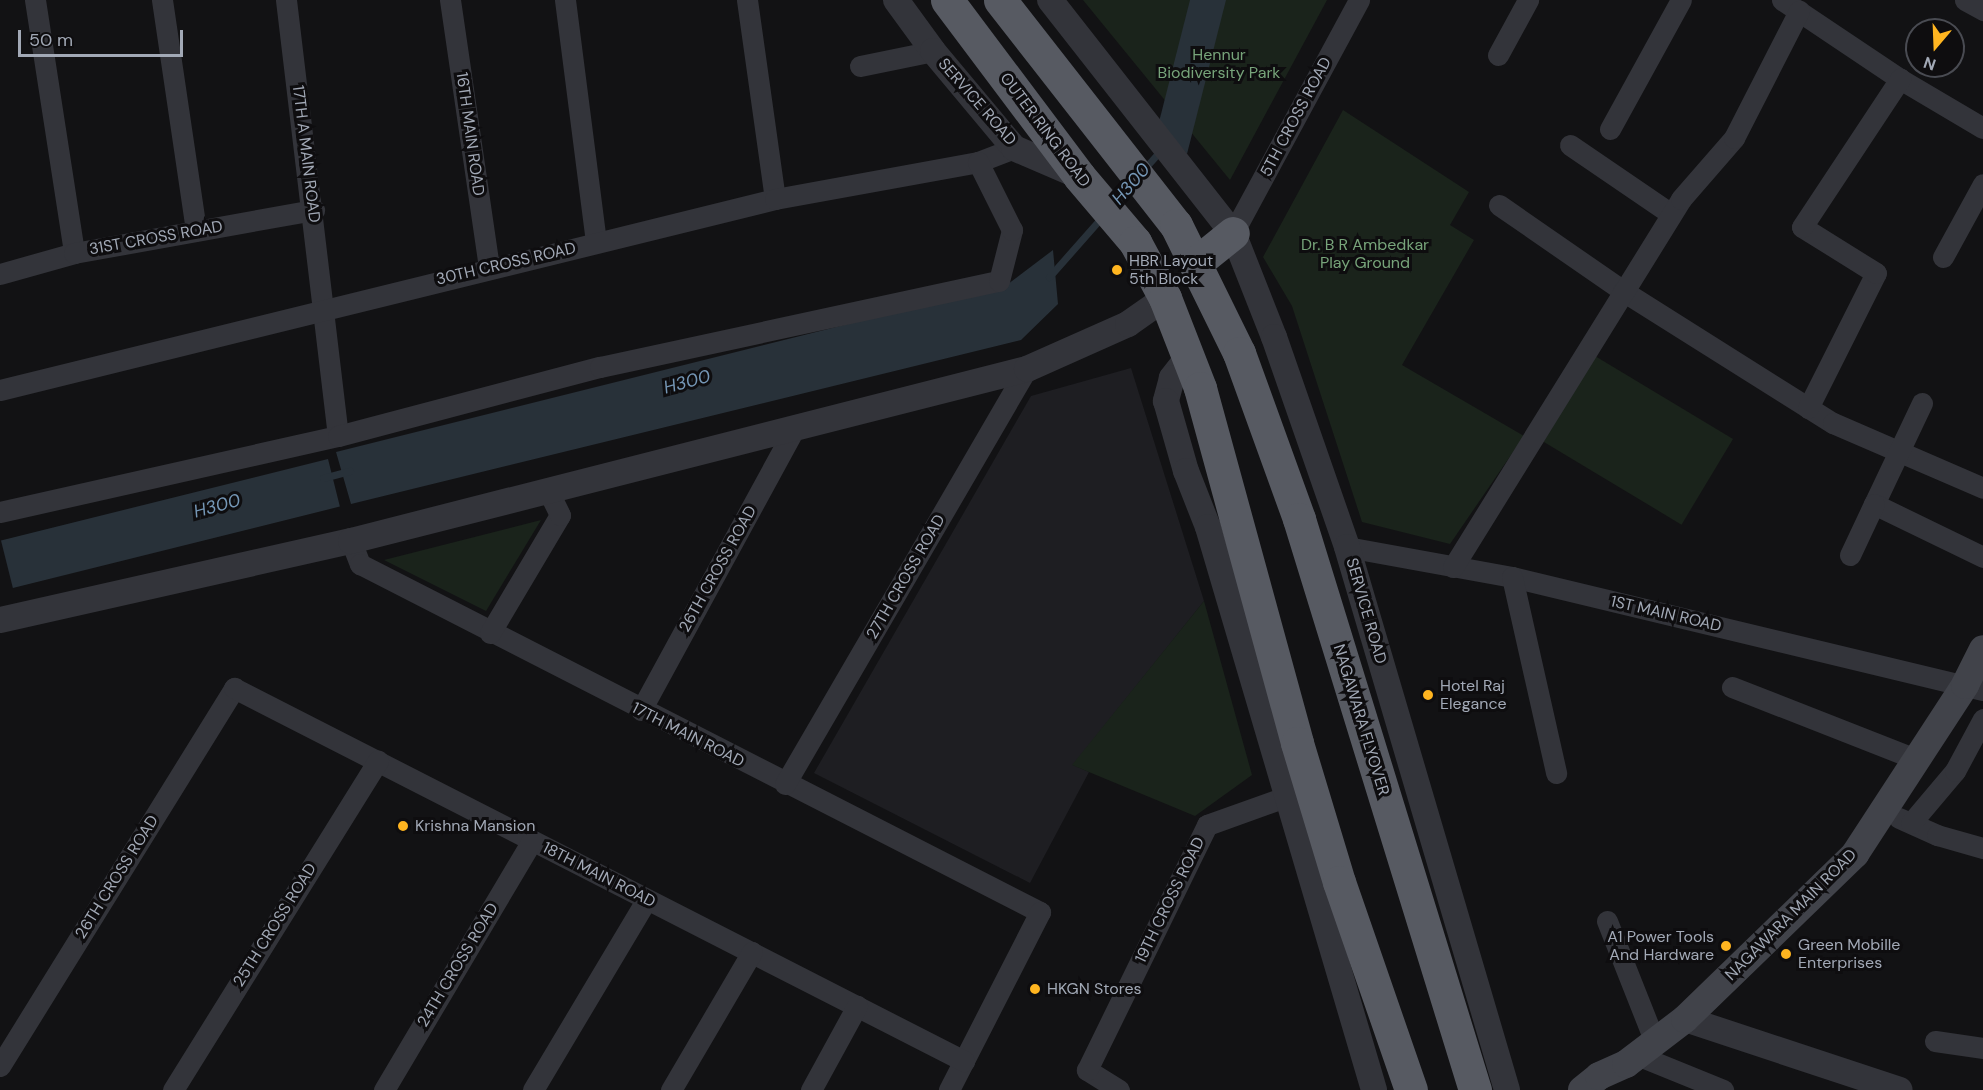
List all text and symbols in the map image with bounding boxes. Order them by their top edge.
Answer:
scale bar [21,18,186,56]
north arrow [1905,18,1965,78]
text: 50 m [29,28,73,52]
park label: Hennur Biodiversity Park [1158,45,1280,83]
text: N [1921,52,1939,75]
street label: SERVICE ROAD [934,54,1020,150]
street label: 5TH CROSS ROAD [1256,54,1336,180]
street label: OUTER RING ROAD [996,69,1094,191]
street label: 16TH MAIN ROAD [452,71,488,197]
street label: 17TH A MAIN ROAD [288,84,324,224]
water label: H300 [1107,159,1155,209]
street label: 31ST CROSS ROAD [88,217,224,259]
park label: Dr. B R Ambedkar Play Ground [1301,235,1429,273]
street label: 30TH CROSS ROAD [434,239,578,289]
place label: HBR Layout 5th Block [1129,251,1213,289]
marker: HBR Layout 5th Block [1110,263,1124,277]
water label: H300 [661,365,713,399]
water label: H300 [191,489,243,523]
street label: 26TH CROSS ROAD [675,502,761,636]
street label: 27TH CROSS ROAD [863,511,949,643]
street label: SERVICE ROAD [1342,556,1390,666]
street label: 1ST MAIN ROAD [1609,592,1723,636]
street label: NAGAWARA FLYOVER [1329,642,1393,798]
place label: Hotel Raj Elegance [1440,676,1507,714]
marker: Hotel Raj Elegance [1421,688,1435,702]
street label: 17TH MAIN ROAD [629,698,747,772]
street label: 26TH CROSS ROAD [71,812,163,942]
place label: Krishna Mansion [415,816,535,836]
marker: Krishna Mansion [396,819,410,833]
street label: 19TH CROSS ROAD [1131,834,1209,966]
street label: 18TH MAIN ROAD [539,838,659,912]
street label: NAGAWARA MAIN ROAD [1721,845,1861,985]
street label: 25TH CROSS ROAD [229,860,321,990]
street label: 24TH CROSS ROAD [413,900,503,1030]
place label: A1 Power Tools And Hardware [1607,927,1714,965]
place label: Green Mobille Enterprises [1798,935,1900,973]
marker: A1 Power Tools And Hardware [1719,939,1733,953]
marker: Green Mobille Enterprises [1779,947,1793,961]
place label: HKGN Stores [1047,979,1142,999]
marker: HKGN Stores [1028,982,1042,996]

